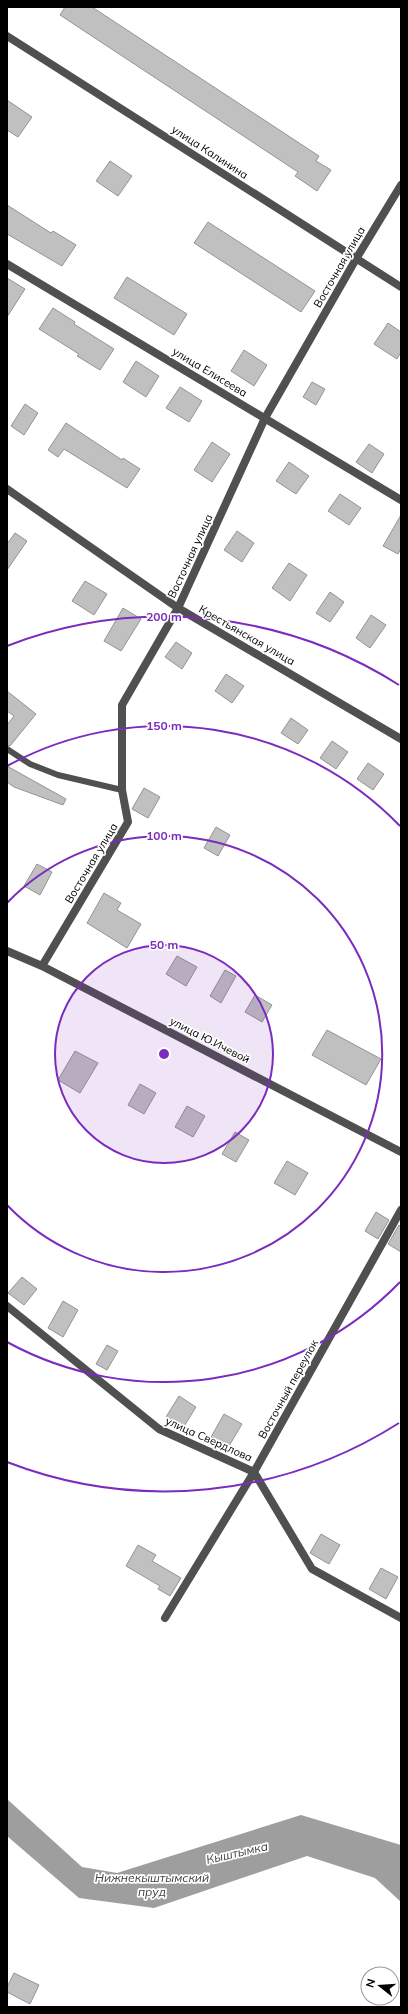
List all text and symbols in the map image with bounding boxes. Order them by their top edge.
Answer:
street label: улица Калинина [169,122,251,182]
street label: Восточная улица [310,224,368,310]
street label: улица Елисеева [170,344,250,400]
street label: Восточная улица [164,512,216,600]
street label: Крестьянская улица [197,602,297,668]
text: 200 m [146,609,182,624]
text: 150 m [146,718,182,733]
street label: Восточная улица [62,820,120,906]
text: 100 m [146,828,182,843]
text: 50 m [150,937,178,952]
street label: улица Ю.Ичевой [168,1014,252,1066]
centre of rings [157,1047,171,1061]
street label: Восточный переулок [255,1337,321,1441]
street label: улица Свердлова [163,1414,255,1464]
water label: Кыштымка [205,1838,269,1867]
water label: Нижнекыштымский пруд [95,1870,209,1899]
north arrow [360,1966,400,2006]
text: N [363,1977,378,1989]

